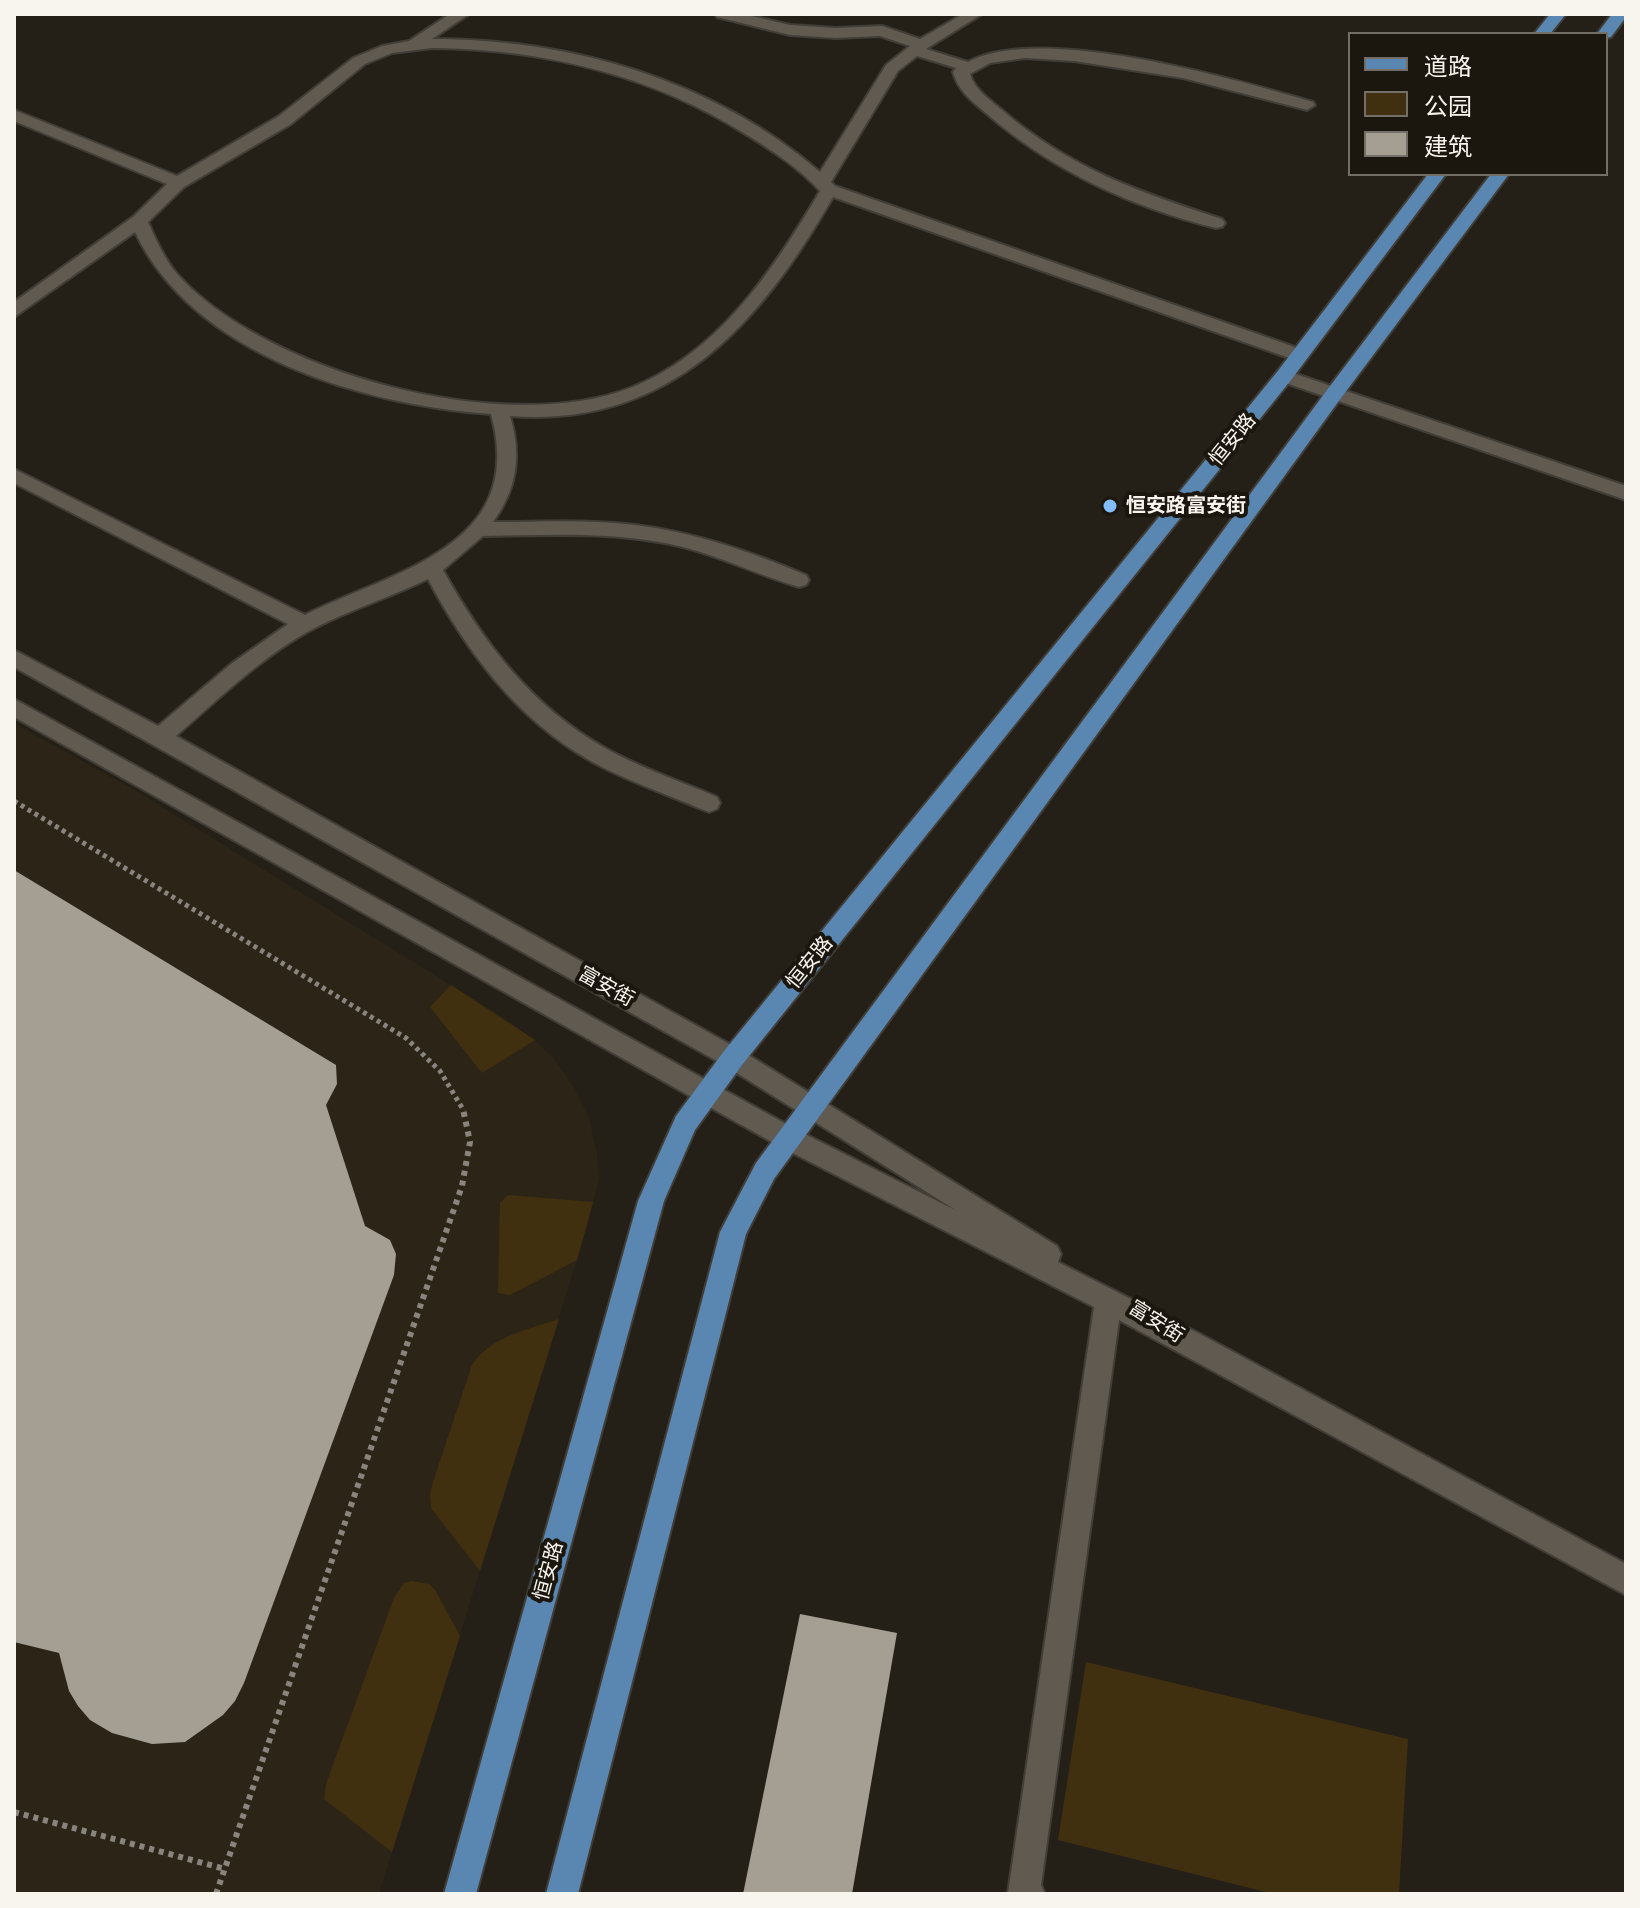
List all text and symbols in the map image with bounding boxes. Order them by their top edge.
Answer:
legend [1348,32,1608,176]
text: 道路 [1424,51,1472,82]
text: 公园 [1424,91,1472,122]
text: 建筑 [1424,131,1472,162]
street label: 恒安路 [1205,409,1261,471]
place label: 恒安路富安街 [1126,494,1246,518]
marker: 恒安路富安街 [1101,497,1119,515]
street label: 恒安路 [782,932,838,994]
street label: 富安街 [574,962,638,1012]
street label: 富安街 [1124,1296,1188,1348]
street label: 恒安路 [530,1539,568,1603]

